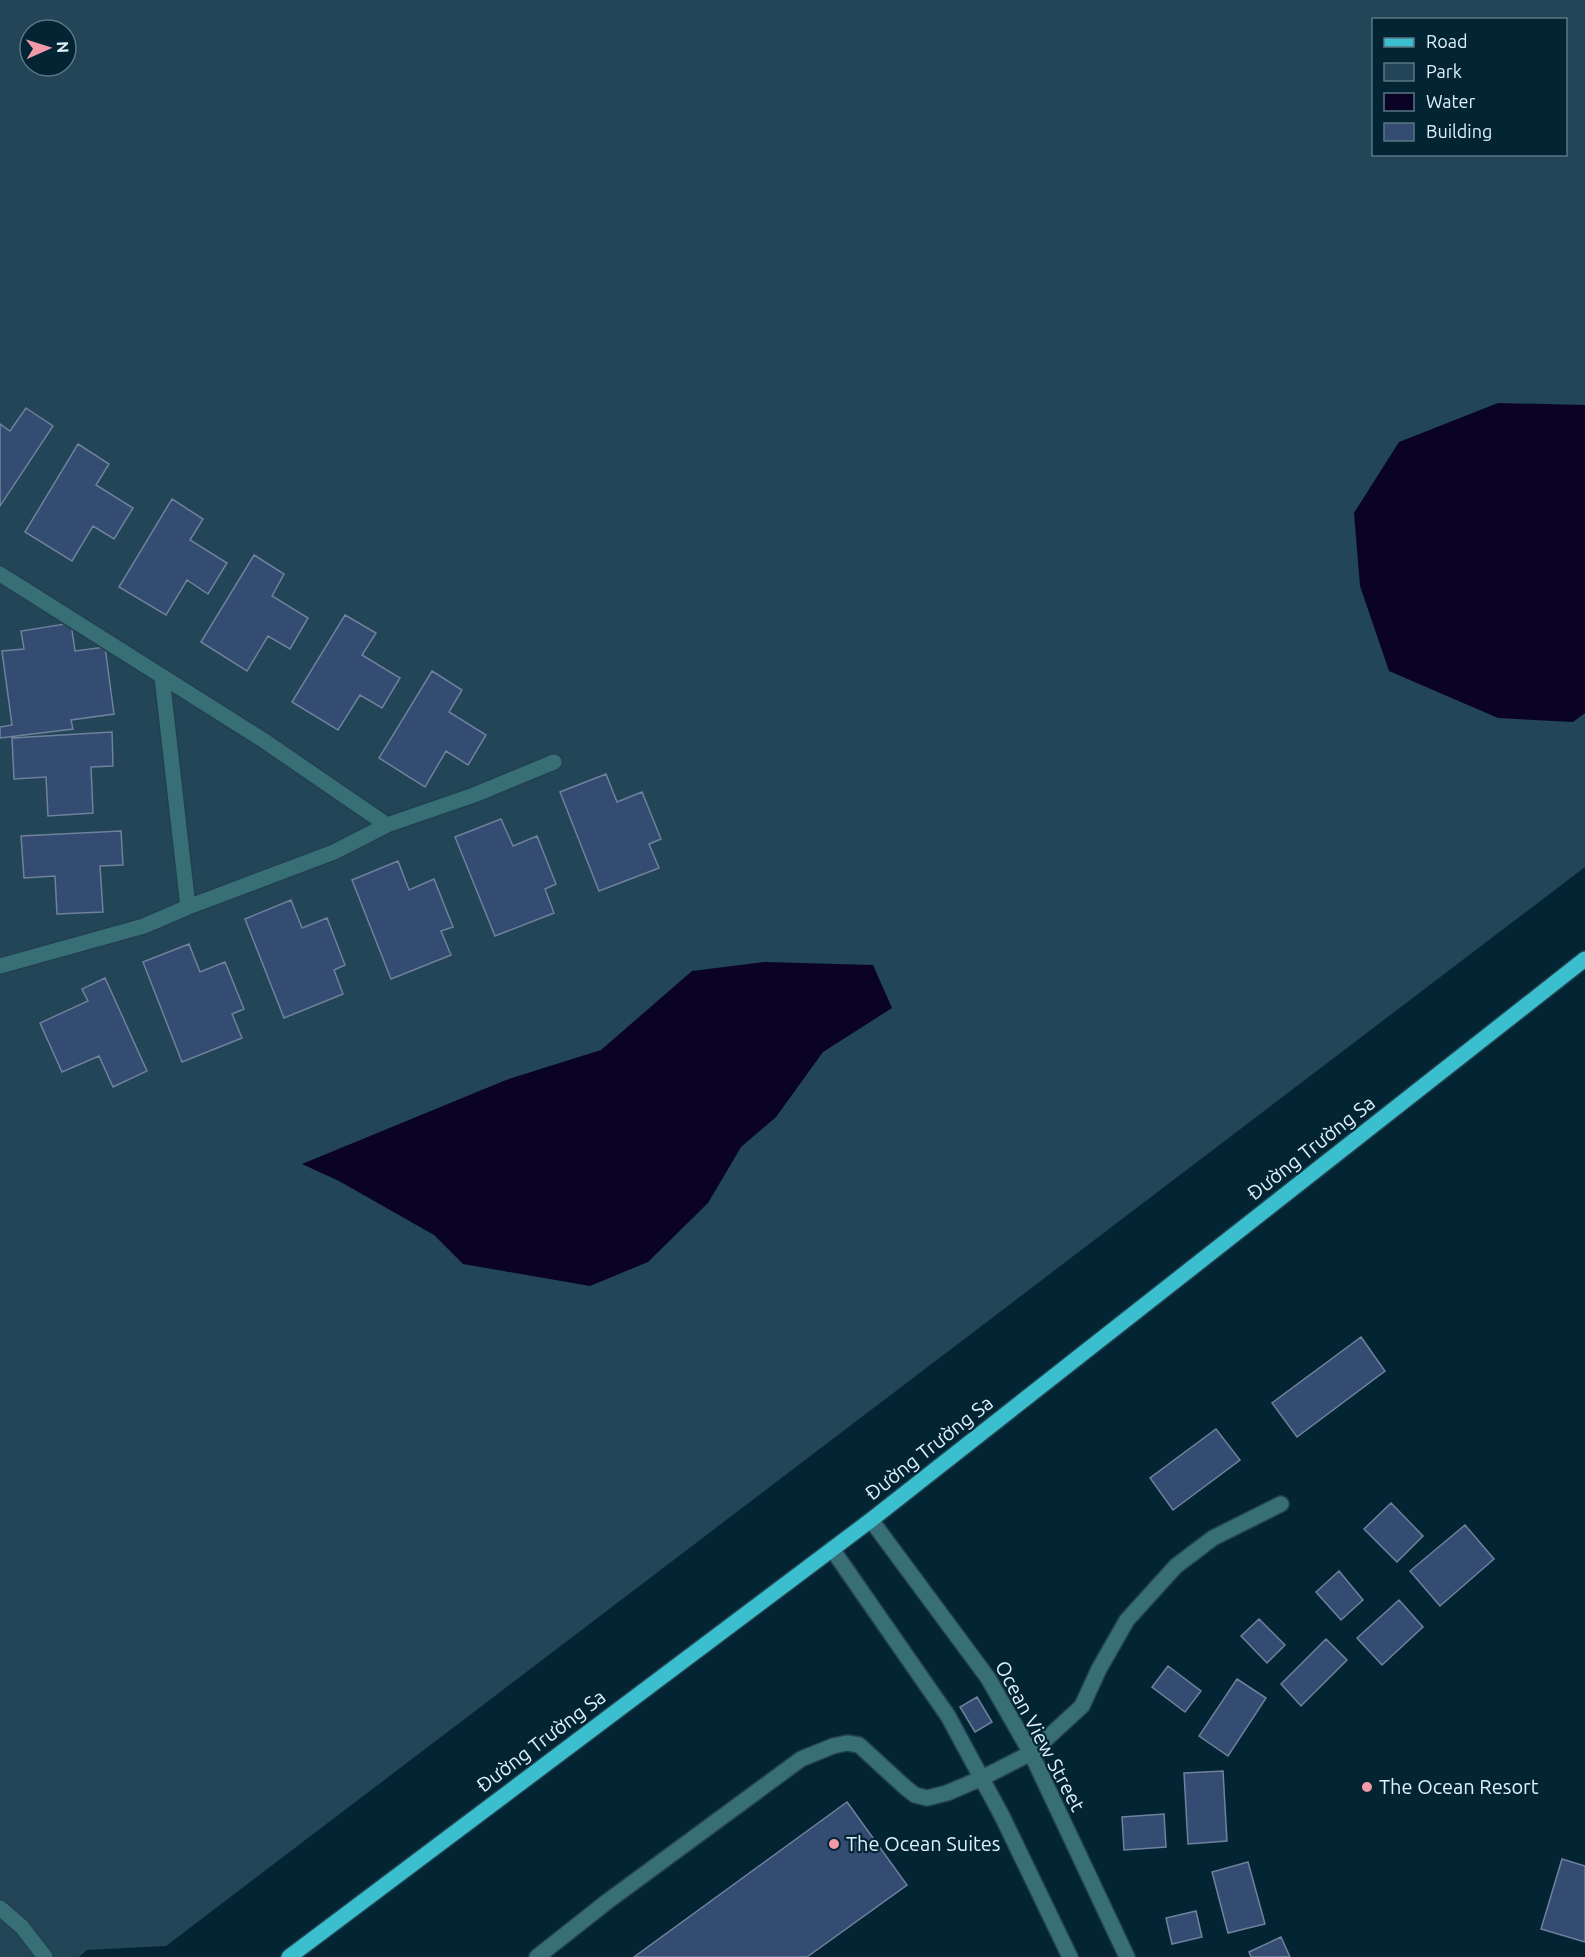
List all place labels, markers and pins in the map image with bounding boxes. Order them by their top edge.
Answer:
place label: The Ocean Resort [1379,1775,1539,1798]
marker: The Ocean Resort [1360,1780,1374,1794]
place label: The Ocean Suites [846,1832,1001,1855]
marker: The Ocean Suites [827,1837,841,1851]

